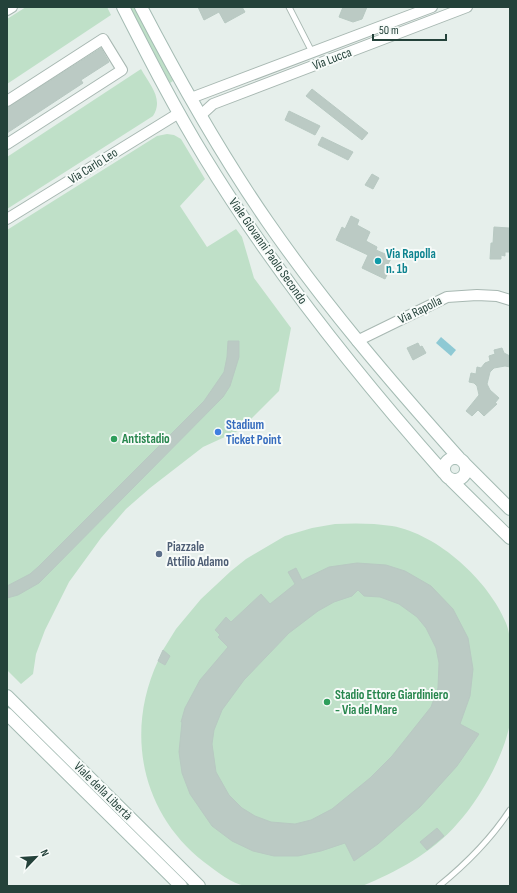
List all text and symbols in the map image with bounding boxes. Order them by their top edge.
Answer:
scale bar [373,16,446,42]
text: 50 m [379,23,399,38]
street label: Via Lucca [310,44,354,74]
street label: Via Carlo Leo [65,145,121,187]
street label: Viale Giovanni Paolo Secondo [225,195,311,307]
place label: Via Rapolla n. 1b [386,246,436,277]
marker: Via Rapolla n. 1b [373,256,383,266]
street label: Via Rapolla [395,293,445,327]
place label: Stadium Ticket Point [226,417,282,448]
marker: Stadium Ticket Point [213,427,223,437]
place label: Antistadio [121,431,170,447]
marker: Antistadio [109,434,119,444]
place label: Piazzale Attilio Adamo [166,539,229,570]
marker: Piazzale Attilio Adamo [154,549,164,559]
place label: Stadio Ettore Giardiniero - Via del Mare [335,687,449,718]
marker: Stadio Ettore Giardiniero - Via del Mare [322,697,332,707]
street label: Viale della Libertà [70,758,136,824]
north arrow [16,837,56,877]
text: N [37,848,52,859]

